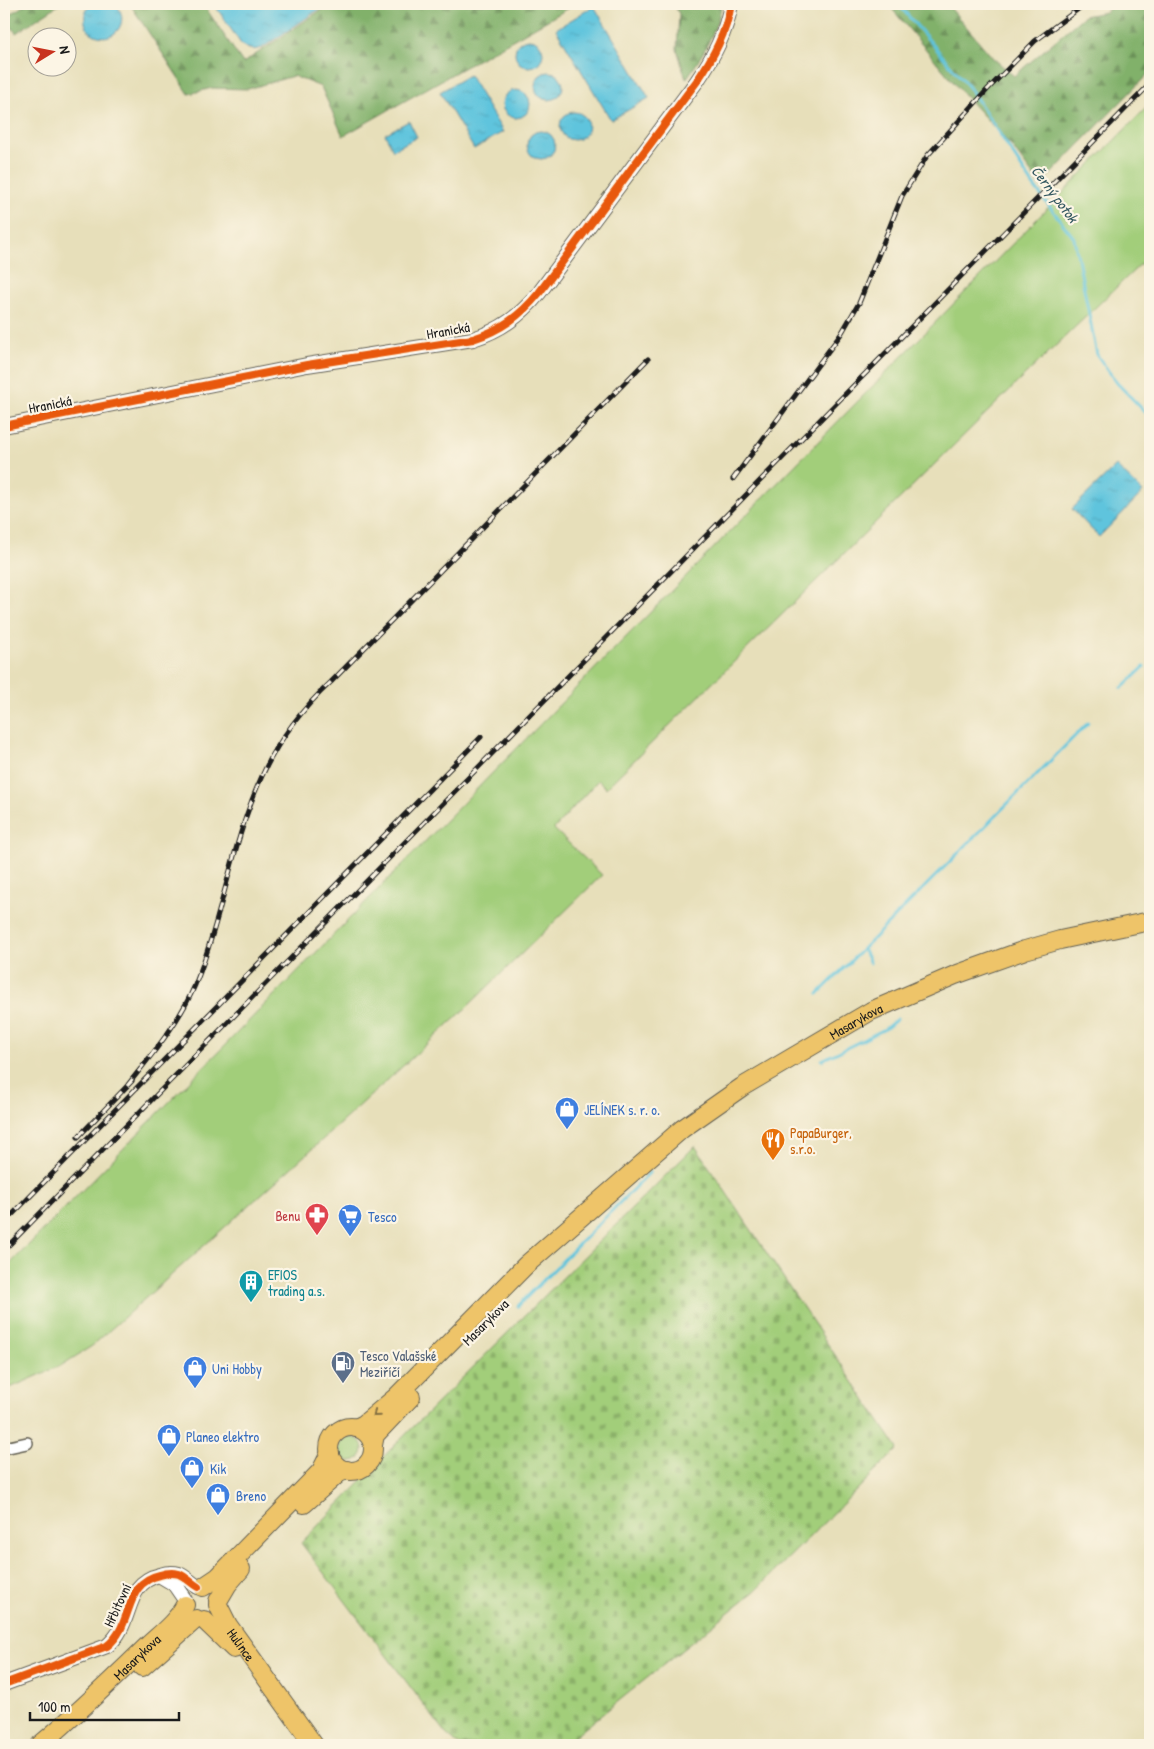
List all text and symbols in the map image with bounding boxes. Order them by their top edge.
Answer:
north arrow [28,28,78,78]
text: N [55,44,75,56]
water label: Černý potok [1027,161,1084,228]
street label: Hranická [425,317,472,343]
street label: Hranická [27,390,74,417]
street label: Masarykova [825,998,886,1043]
shop icon: JELÍNEK s. r. o. [554,1096,580,1130]
place label: JELÍNEK s. r. o. [584,1100,660,1119]
place label: PapaBurger, s.r.o. [790,1123,852,1158]
restaurant icon: PapaBurger, s.r.o. [760,1127,786,1161]
pharmacy icon: Benu [304,1202,330,1236]
supermarket icon: Tesco [337,1203,363,1237]
place label: Benu [275,1206,300,1225]
place label: Tesco [368,1207,397,1226]
place label: EFIOS trading a.s. [268,1265,325,1301]
building icon: EFIOS trading a.s. [238,1269,264,1303]
street label: Masarykova [458,1294,513,1350]
place label: Tesco Valašské Meziříčí [360,1346,437,1381]
fuel station icon: Tesco Valašské Meziříčí [330,1350,356,1384]
shop icon: Uni Hobby [182,1355,208,1389]
place label: Uni Hobby [212,1359,262,1379]
one-way arrow [373,1408,382,1416]
shop icon: Planeo elektro [156,1423,182,1457]
place label: Planeo elektro [186,1427,260,1446]
shop icon: Kik [179,1455,205,1489]
place label: Kik [210,1459,226,1478]
shop icon: Breno [205,1482,231,1516]
place label: Breno [236,1486,266,1505]
street label: Hřbitovní [99,1580,135,1630]
street label: Hulince [223,1624,260,1665]
street label: Masarykova [109,1629,165,1684]
scale bar [30,1689,179,1721]
text: 100 m [38,1696,71,1717]

